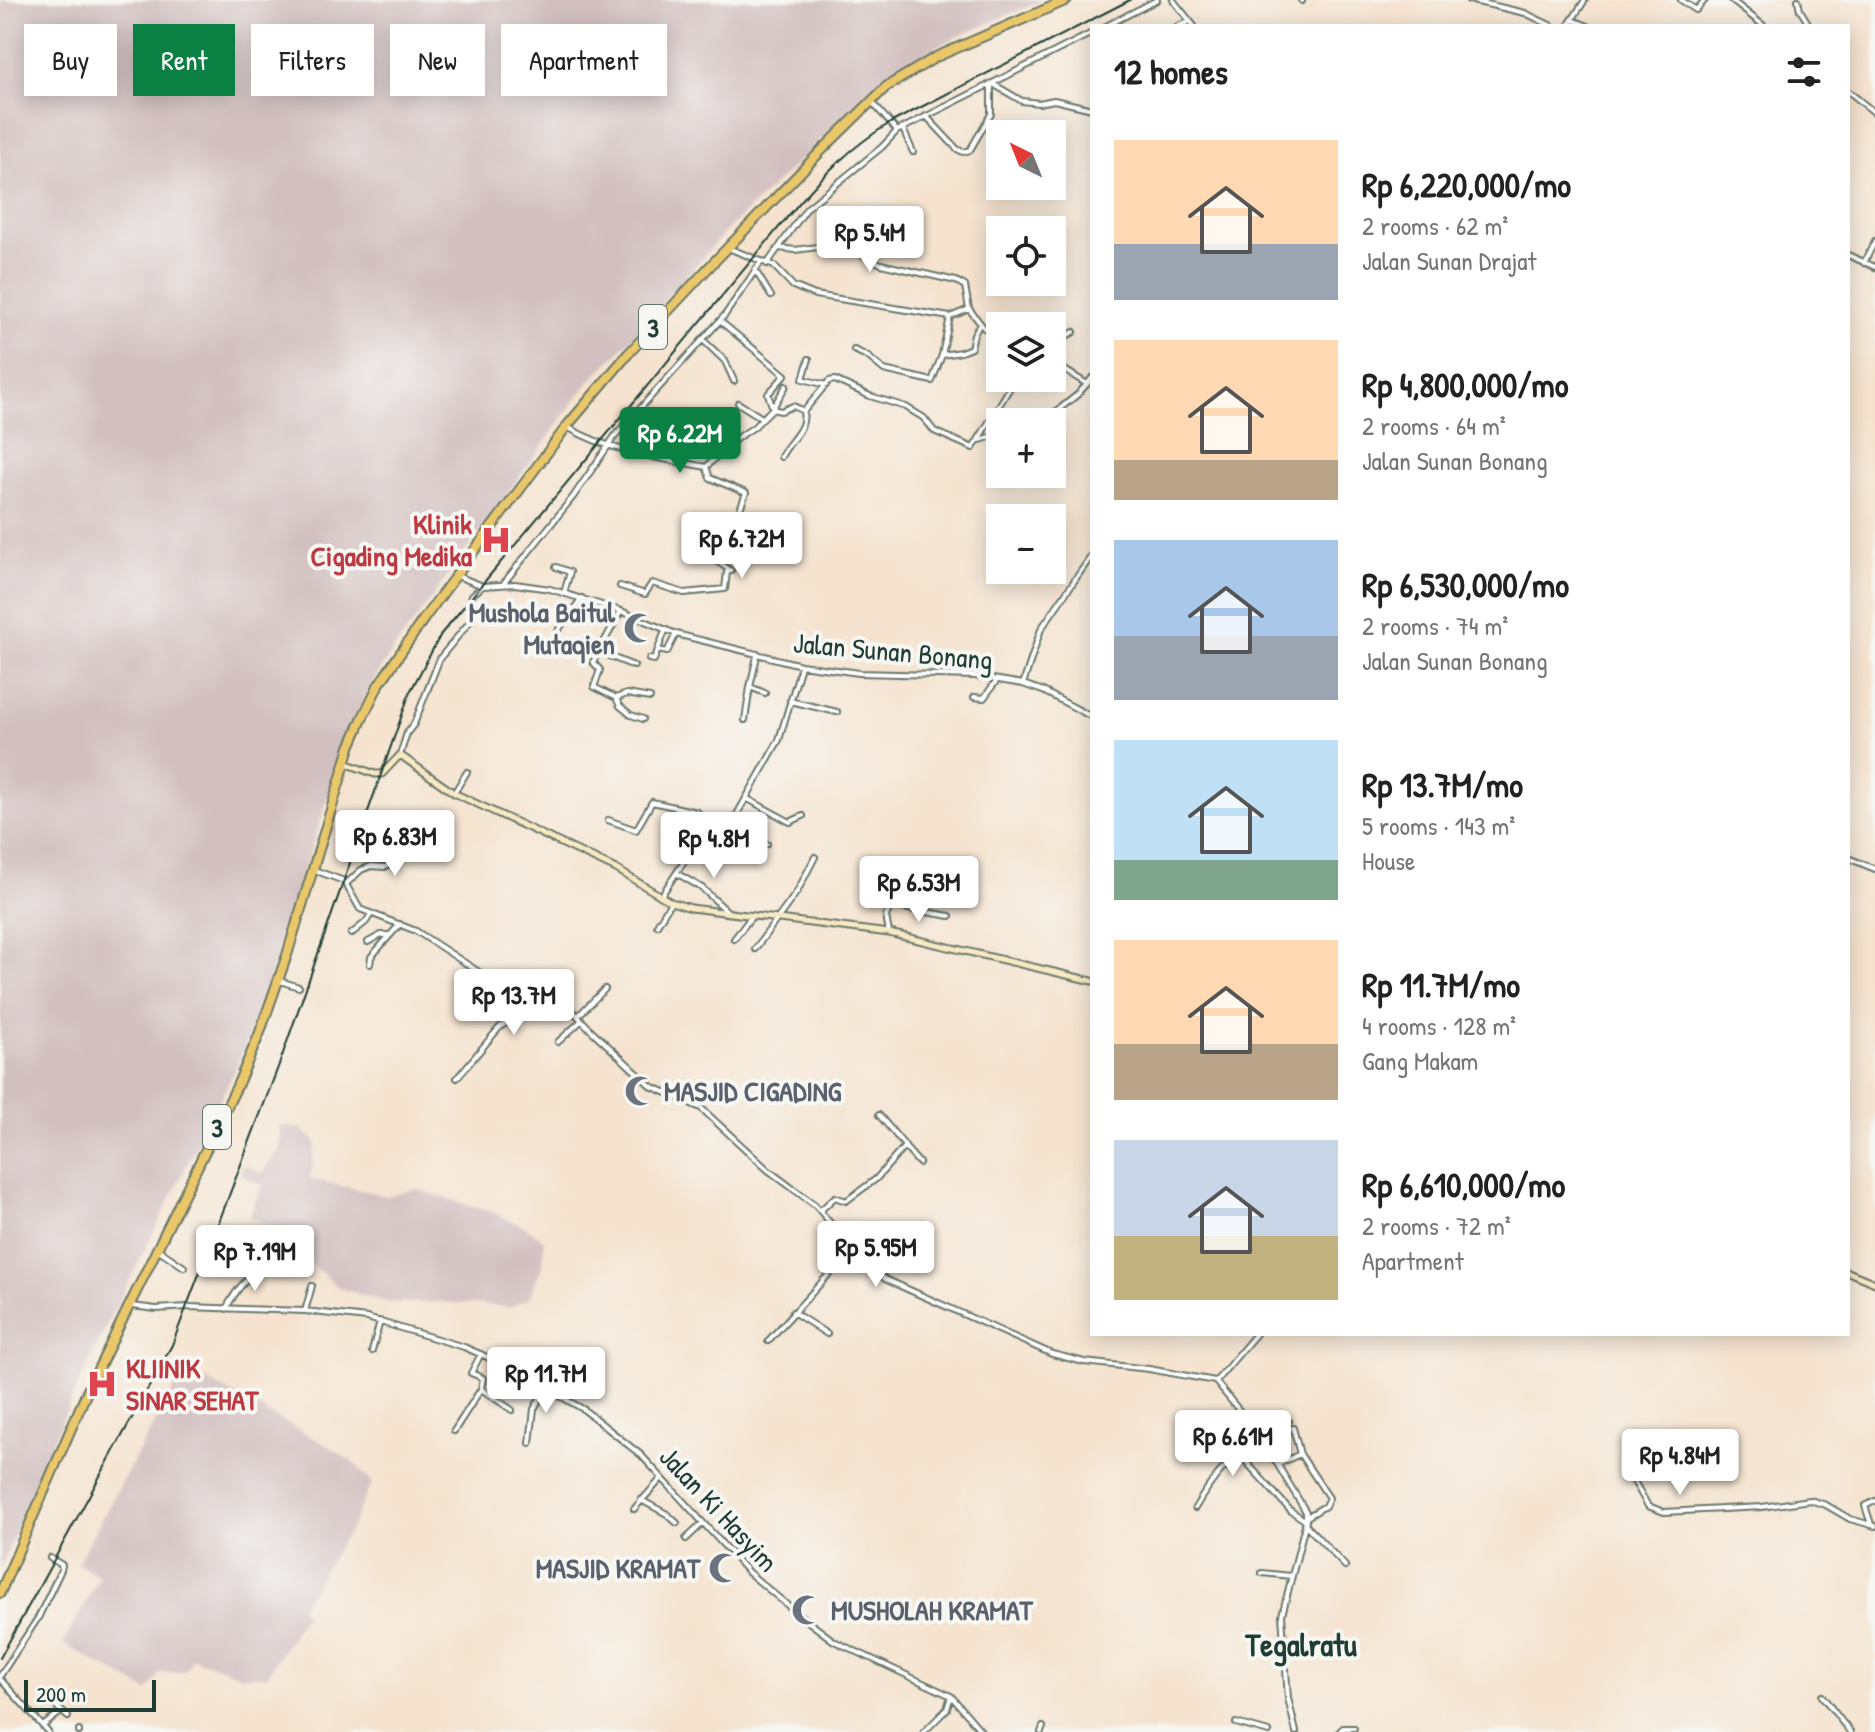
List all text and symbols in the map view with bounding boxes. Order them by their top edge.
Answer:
chip: Buy [24,24,117,96]
chip: Rent [133,24,235,96]
chip: Filters [251,24,374,96]
chip: New [390,24,485,96]
chip: Apartment [501,24,667,96]
text: 12 homes [1114,49,1228,95]
icon: filters [1782,50,1826,94]
north arrow [986,120,1066,200]
map controls [986,120,1066,584]
text: Rp 6,220,000/mo [1362,162,1571,208]
icon: home [1178,172,1274,268]
pin: Rp 5.4M [796,206,944,274]
text: 2 rooms · 62 m² [1362,208,1508,243]
text: Rp 5.4M [835,214,905,249]
button: locate [986,216,1066,296]
text: Jalan Sunan Drajat [1362,243,1536,278]
road number: 3 [639,305,667,349]
button: layers [986,312,1066,392]
text: Rp 4,800,000/mo [1362,362,1568,408]
icon: home [1178,372,1274,468]
pin: Rp 6.22M [597,407,763,475]
button: + [986,408,1066,488]
text: 2 rooms · 64 m² [1362,408,1506,443]
text: Rp 6.22M [638,415,722,450]
text: Jalan Sunan Bonang [1362,443,1548,478]
button: − [986,504,1066,584]
place label: Klinik Cigading Medika [311,505,472,576]
pin: Rp 6.72M [659,512,825,580]
text: Rp 6.72M [699,520,785,555]
hospital icon: Klinik Cigading Medika [479,523,513,557]
text: Rp 6,530,000/mo [1362,562,1569,608]
icon: home [1178,572,1274,668]
place label: Mushola Baitul Mutaqien [469,593,616,664]
text: 2 rooms · 74 m² [1362,608,1508,643]
mosque icon: Mushola Baitul Mutaqien [622,611,656,645]
street label: Jalan Sunan Bonang [792,623,994,679]
text: Jalan Sunan Bonang [1362,643,1548,678]
text: Rp 13.7M/mo [1362,762,1523,808]
icon: home [1178,772,1274,868]
text: 5 rooms · 143 m² [1362,808,1515,843]
pin: Rp 6.83M [312,810,478,878]
pin: Rp 4.8M [640,812,788,880]
text: Rp 6.83M [353,818,437,853]
text: Rp 4.8M [679,820,749,855]
text: House [1362,843,1415,878]
pin: Rp 6.53M [836,856,1002,924]
text: Rp 6.53M [878,864,960,899]
text: Rp 11.7M/mo [1362,962,1520,1008]
pin: Rp 13.7M [431,969,597,1037]
icon: home [1178,972,1274,1068]
text: Rp 13.7M [472,977,556,1012]
text: 4 rooms · 128 m² [1362,1008,1516,1043]
text: Gang Makam [1362,1043,1478,1078]
place label: MASJID CIGADING [664,1072,842,1110]
mosque icon: MASJID CIGADING [623,1074,657,1108]
road number: 3 [203,1105,231,1149]
text: Rp 6,610,000/mo [1362,1162,1565,1208]
icon: home [1178,1172,1274,1268]
text: 2 rooms · 72 m² [1362,1208,1511,1243]
pin: Rp 5.95M [793,1221,959,1289]
pin: Rp 7.19M [172,1225,338,1293]
text: Rp 5.95M [835,1229,917,1264]
text: Rp 7.19M [214,1233,296,1268]
text: Apartment [1362,1243,1464,1278]
pin: Rp 11.7M [463,1347,629,1415]
place label: KLIINIK SINAR SEHAT [126,1349,259,1419]
text: Rp 11.7M [505,1355,587,1390]
hospital icon: KLIINIK SINAR SEHAT [85,1367,119,1401]
pin: Rp 6.61M [1150,1410,1316,1478]
text: Rp 6.61M [1193,1418,1273,1453]
pin: Rp 4.84M [1597,1429,1763,1497]
text: Rp 4.84M [1640,1437,1720,1472]
street label: Jalan Ki Hasyim [651,1438,787,1580]
place label: MASJID KRAMAT [536,1549,701,1587]
mosque icon: MASJID KRAMAT [707,1551,741,1585]
place label: MUSHOLAH KRAMAT [831,1591,1034,1629]
mosque icon: MUSHOLAH KRAMAT [790,1593,824,1627]
district label: Tegalratu [1244,1623,1357,1667]
scale bar [24,1676,156,1712]
text: 200 m [36,1679,86,1709]

